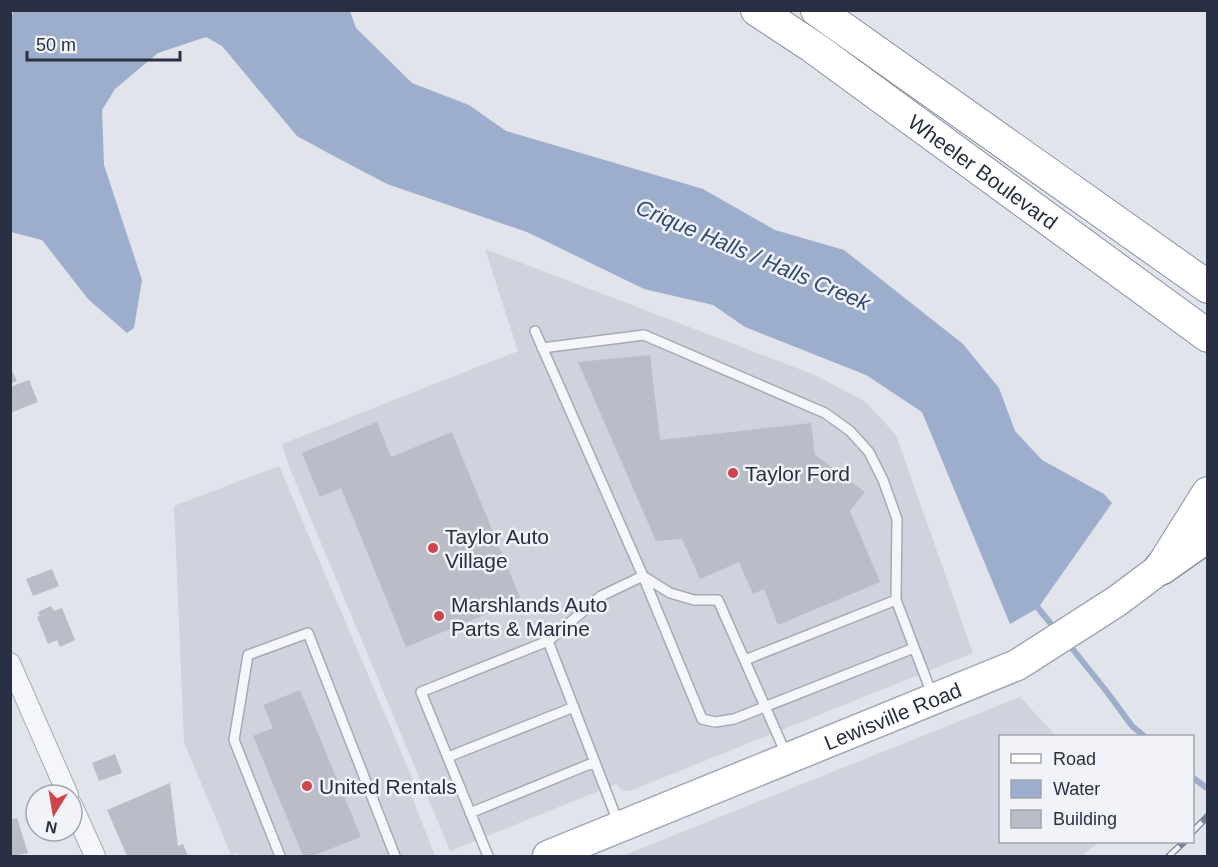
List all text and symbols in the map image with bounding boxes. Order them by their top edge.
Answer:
scale bar [27,24,180,62]
text: 50 m [36,35,76,55]
street label: Wheeler Boulevard [904,109,1062,234]
water label: Crique Halls / Halls Creek [632,194,875,316]
place label: Taylor Ford [745,462,850,485]
marker: Taylor Ford [726,466,740,480]
place label: Taylor Auto Village [445,525,549,572]
marker: Taylor Auto Village [426,541,440,555]
place label: Marshlands Auto Parts & Marine [451,593,607,640]
marker: Marshlands Auto Parts & Marine [432,609,446,623]
street label: Lewisville Road [821,678,964,754]
legend [999,735,1194,843]
text: Road [1053,749,1096,769]
place label: United Rentals [319,775,457,798]
marker: United Rentals [300,779,314,793]
text: Water [1053,779,1100,799]
north arrow [24,783,84,843]
text: Building [1053,809,1117,829]
text: N [44,818,59,837]

